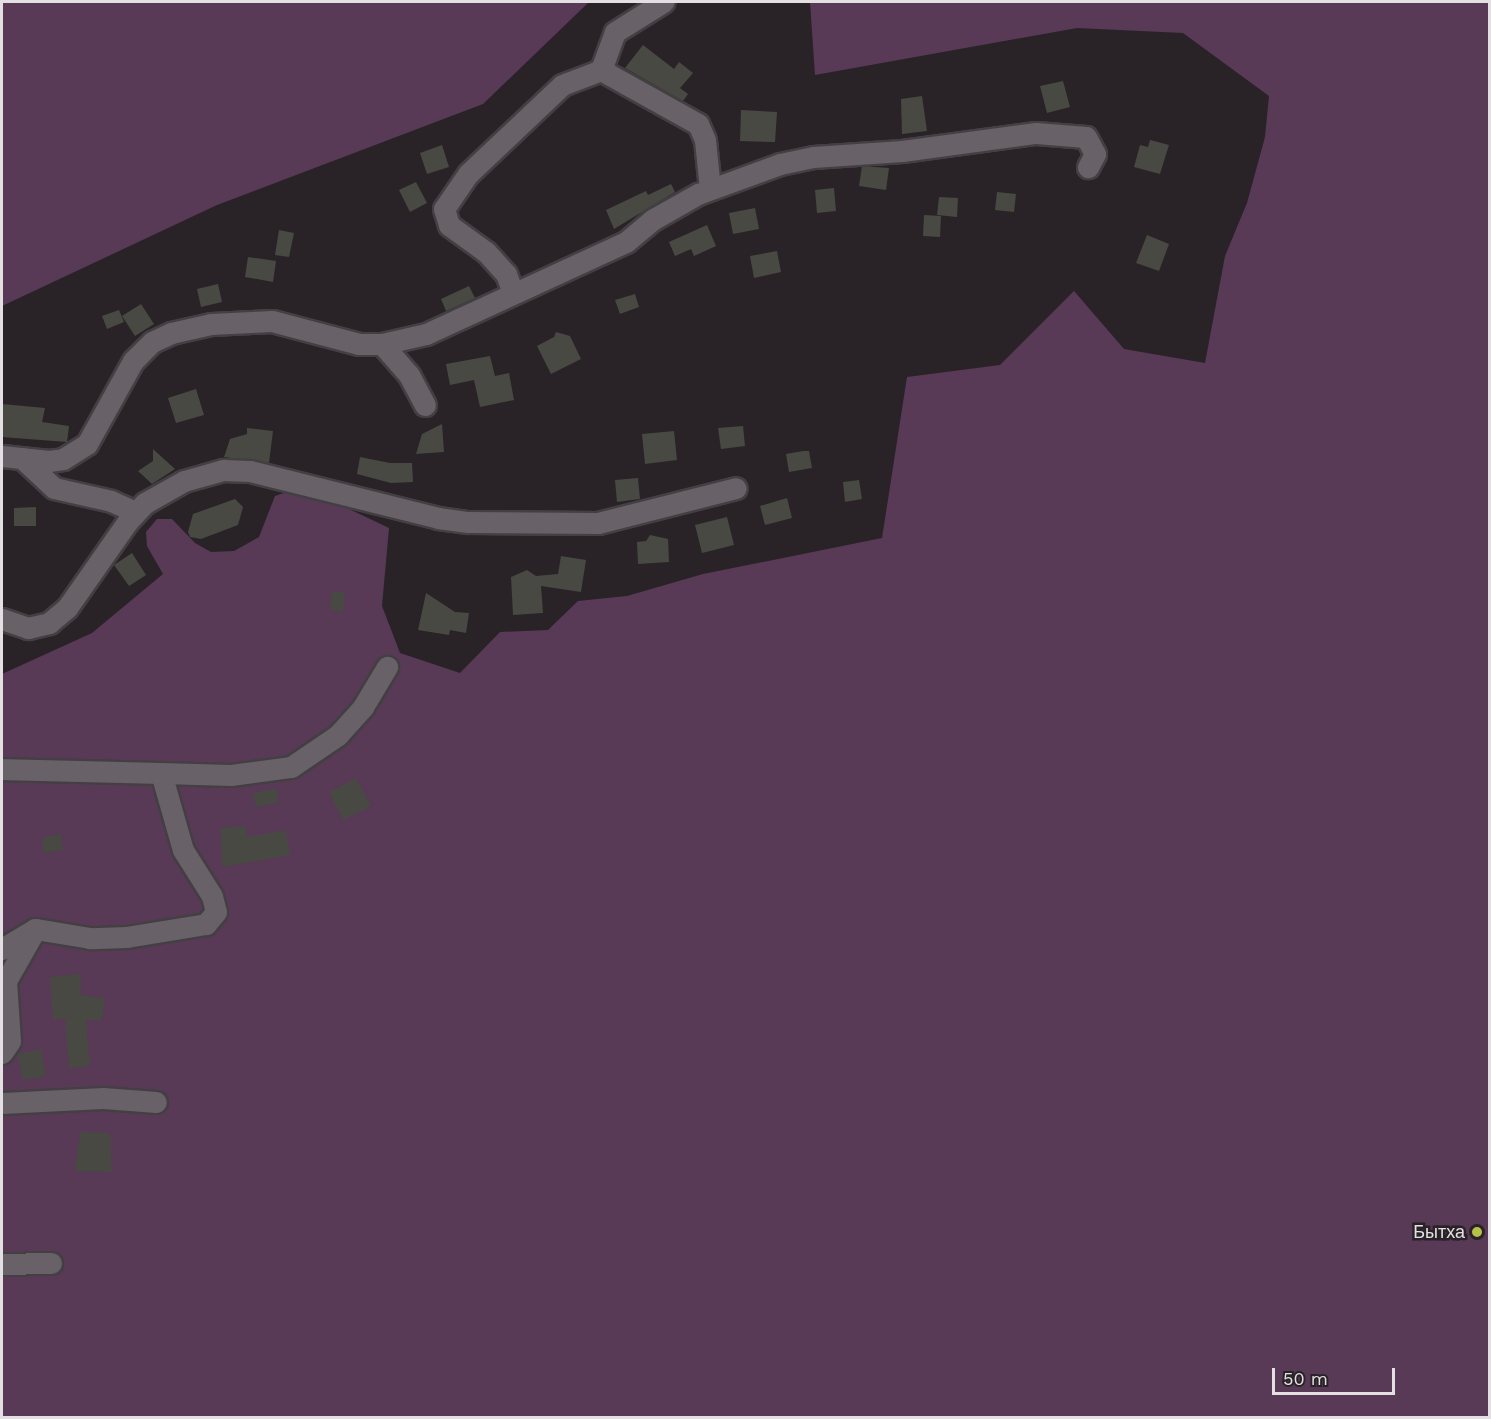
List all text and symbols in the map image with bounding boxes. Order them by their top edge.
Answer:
place label: Бытха [1413,1221,1465,1243]
marker: Бытха [1470,1225,1484,1239]
scale bar [1275,1356,1398,1394]
text: 50 m [1283,1368,1328,1389]

